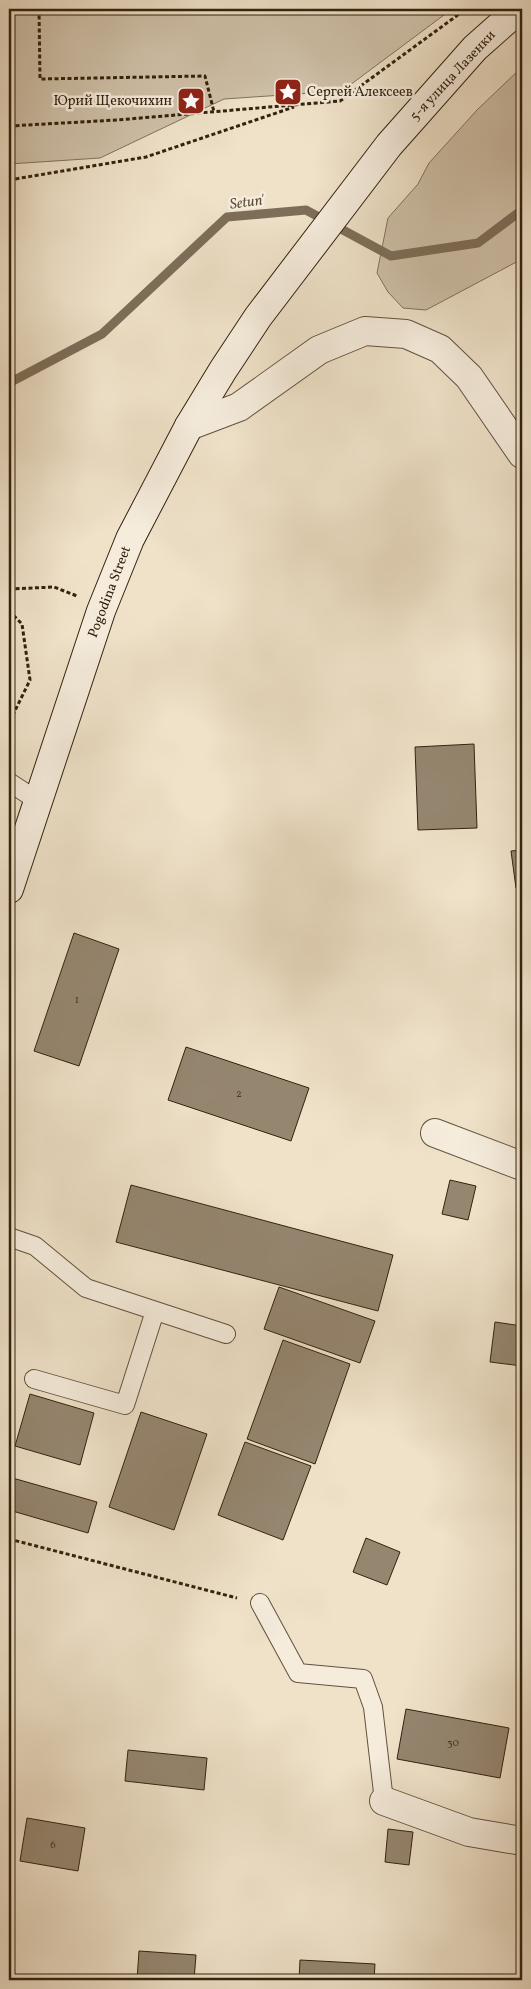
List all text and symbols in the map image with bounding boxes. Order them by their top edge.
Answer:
street label: 5-я улица Лазенки [406,26,500,126]
place icon: Сергей Алексеев [273,77,303,107]
place label: Сергей Алексеев [307,83,413,102]
place icon: Юрий Щекочихин [176,86,206,116]
place label: Юрий Щекочихин [53,92,172,111]
water label: Setun' [229,190,266,216]
street label: Pogodina Street [84,543,136,641]
house number: 1 [75,993,79,1008]
house number: 2 [236,1087,242,1102]
house number: 30 [447,1736,459,1751]
house number: 6 [50,1838,56,1853]

